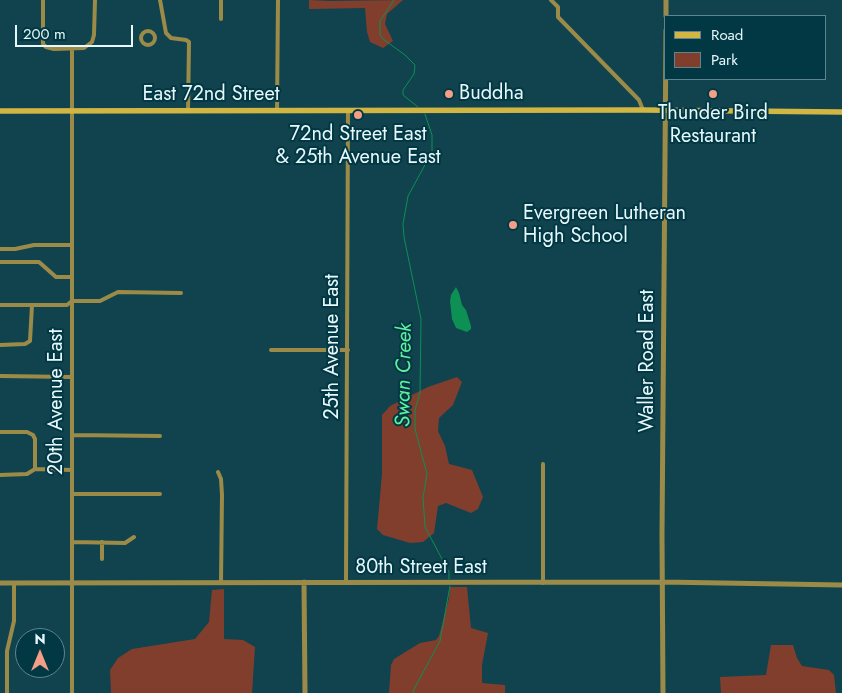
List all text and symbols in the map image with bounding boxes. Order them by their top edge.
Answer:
scale bar [18,15,135,47]
legend [664,15,827,80]
text: 200 m [23,23,66,45]
text: Road [711,24,743,46]
text: Park [711,49,738,71]
place label: Buddha [459,82,524,106]
street label: East 72nd Street [143,83,279,107]
marker: Buddha [443,88,455,100]
marker: Thunder Bird Restaurant [707,88,719,100]
place label: Thunder Bird Restaurant [658,102,768,149]
marker: 72nd Street East & 25th Avenue East [352,109,364,121]
place label: 72nd Street East & 25th Avenue East [275,123,441,170]
place label: Evergreen Lutheran High School [523,202,686,249]
marker: Evergreen Lutheran High School [507,219,519,231]
street label: 25th Avenue East [321,274,345,420]
street label: Waller Road East [636,290,660,432]
water label: Swan Creek [391,323,419,427]
street label: 20th Avenue East [45,329,69,475]
street label: 80th Street East [355,556,487,580]
north arrow [15,628,65,678]
text: N [34,629,46,649]

